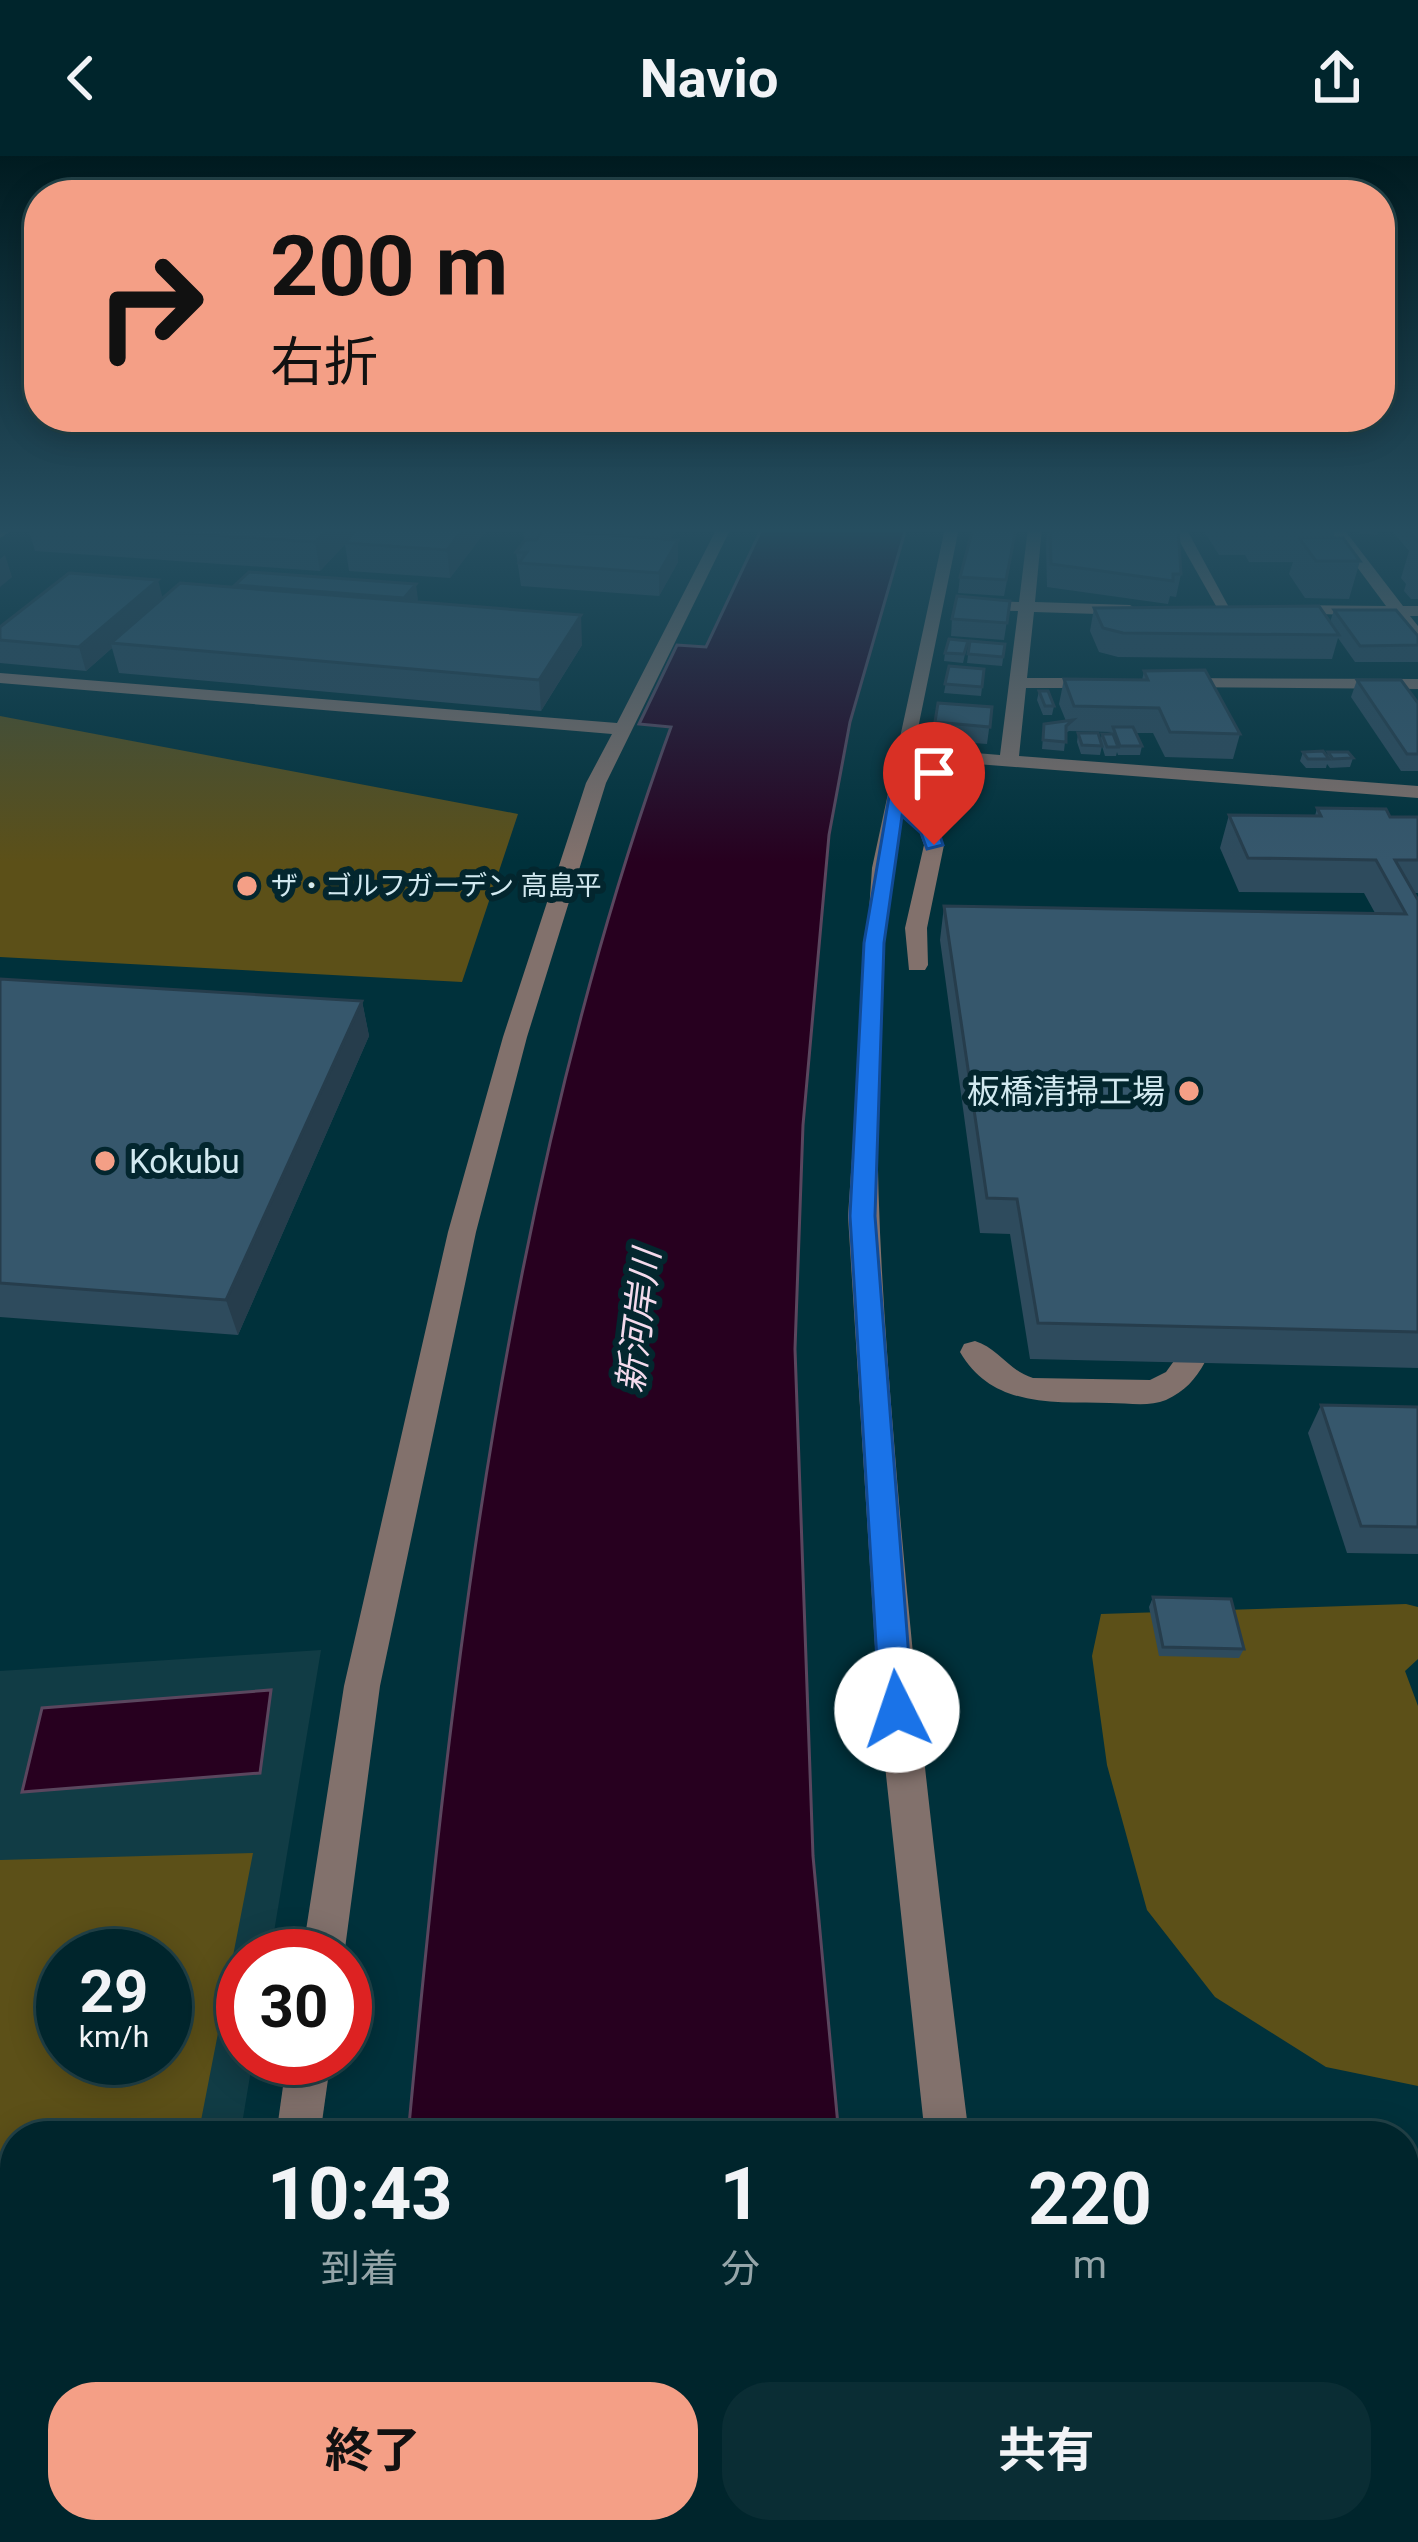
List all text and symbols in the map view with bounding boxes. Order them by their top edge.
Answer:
icon: back [48,45,114,111]
icon: share [1304,45,1370,111]
text: Navio [640,47,778,110]
text: 200 m [270,217,508,316]
icon: right [72,228,228,384]
text: 右折 [270,331,378,394]
pin [883,722,985,845]
icon: arrive [901,740,967,806]
place label: ザ・ゴルフガーデン 高島平 [271,870,602,902]
marker: ザ・ゴルフガーデン 高島平 [234,873,260,899]
place label: 板橋清掃工場 [967,1072,1165,1111]
marker: 板橋清掃工場 [1176,1078,1202,1104]
place label: Kokubu [129,1142,240,1181]
marker: Kokubu [92,1148,118,1174]
water label: 新河岸川 [609,1243,669,1395]
position arrow [834,1647,960,1773]
speed limit sign: 30 [216,1929,372,2085]
text: 29 [80,1956,148,2027]
text: km/h [79,2019,149,2054]
text: 10:43 [267,2152,453,2237]
text: 1 [720,2152,761,2237]
text: 220 [1028,2157,1152,2242]
text: m [1073,2242,1107,2288]
text: 到着 [321,2246,399,2292]
text: 分 [721,2246,760,2292]
button: 終了 [48,2382,698,2520]
button: 共有 [722,2382,1371,2520]

